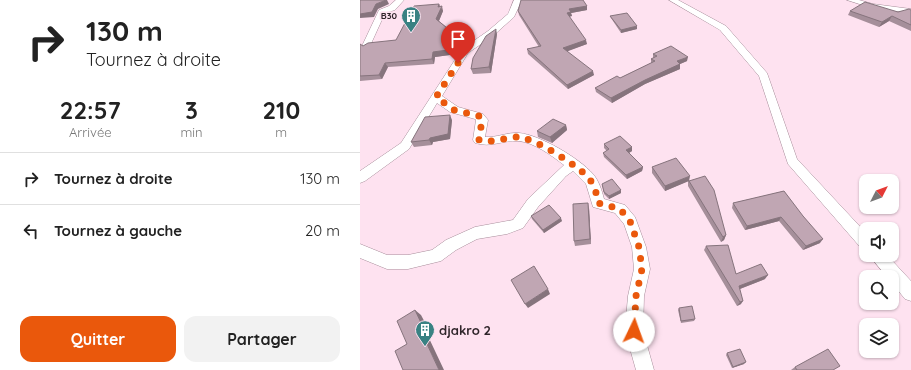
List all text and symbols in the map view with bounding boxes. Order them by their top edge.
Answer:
building icon: B30 [400,5,422,33]
place label: B30 [381,10,397,21]
text: 130 m [86,13,163,48]
icon: right [20,16,72,68]
pin [441,22,475,63]
icon: arrive [447,28,469,50]
text: Tournez à droite [86,48,221,71]
text: 22:57 [60,95,121,125]
text: 3 [185,95,198,125]
text: 210 [262,95,300,125]
text: Arrivée [69,124,112,140]
text: min [180,124,203,140]
text: m [275,124,287,140]
icon: right [20,168,42,190]
text: Tournez à droite [54,169,173,188]
text: 130 m [300,169,340,188]
north arrow [859,174,899,214]
map controls [859,174,899,358]
icon: left [20,220,42,242]
text: Tournez à gauche [54,221,182,240]
text: 20 m [305,221,340,240]
button: sound [859,222,899,262]
button: search [859,270,899,310]
position arrow [613,310,655,352]
button: Quitter [20,316,176,362]
button: Partager [184,316,340,362]
button: layers [859,318,899,358]
building icon: djakro 2 [414,319,436,347]
place label: djakro 2 [439,322,491,338]

